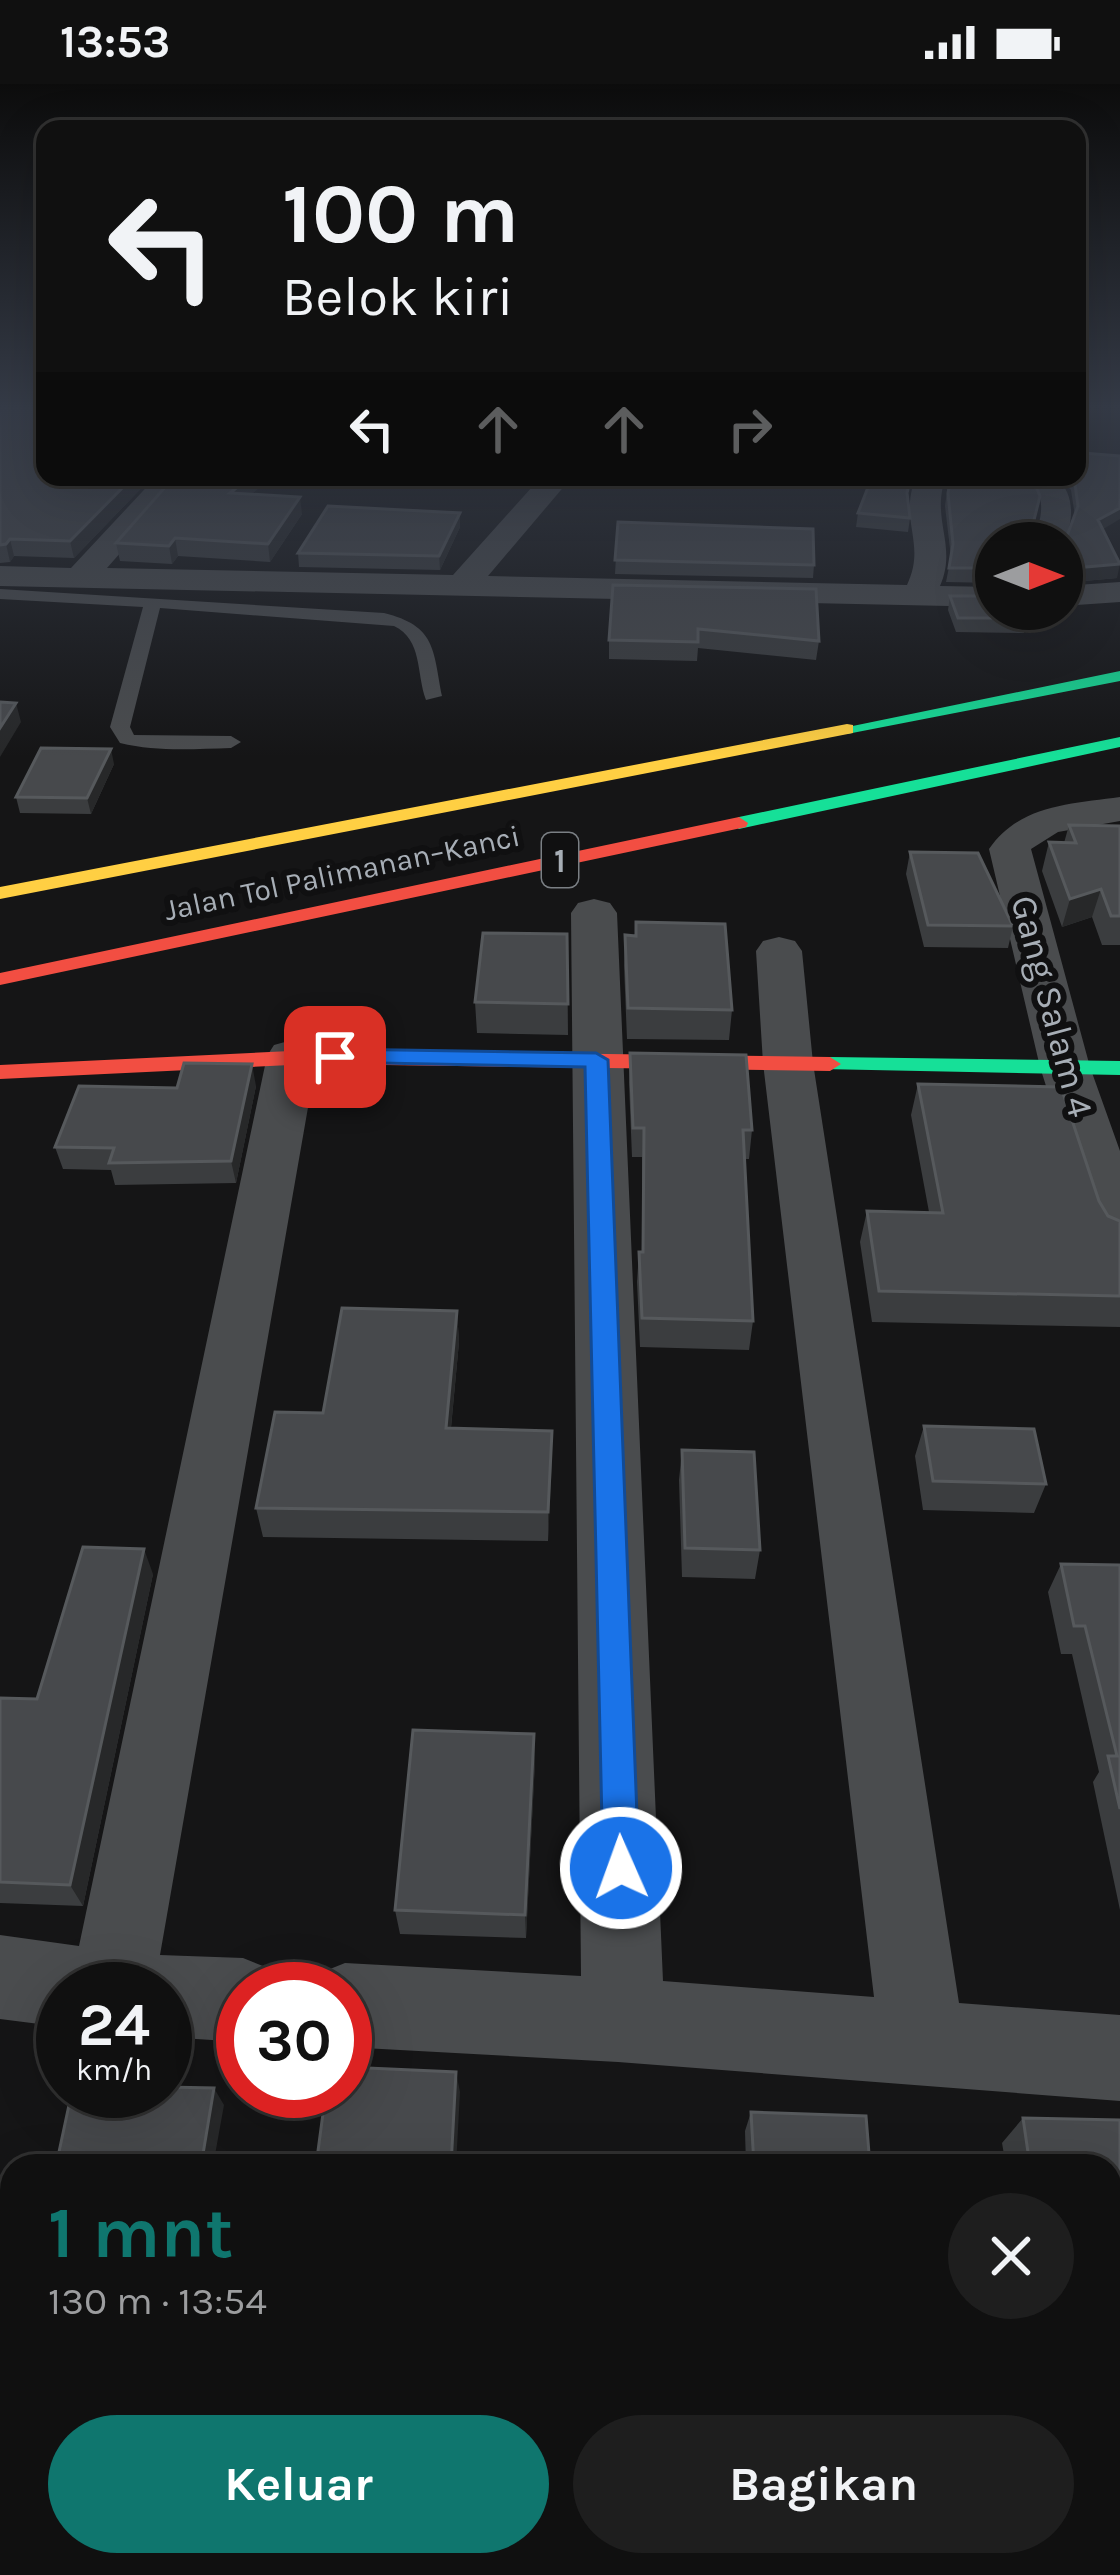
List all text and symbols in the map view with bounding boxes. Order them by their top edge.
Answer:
text: 13:53 [60,16,170,68]
text: 100 m [282,165,519,263]
icon: left [84,168,240,324]
text: Belok kiri [282,265,513,329]
icon: left [339,396,405,462]
icon: ahead [465,396,531,462]
icon: ahead [591,396,657,462]
icon: right [717,396,783,462]
north arrow [975,522,1083,630]
map controls [975,522,1083,630]
street label: Jalan Tol Palimanan–Kanci [161,818,523,928]
road number: 1 [542,833,578,887]
street label: Gang Salam 4 [1002,891,1102,1122]
pin [284,1006,386,1108]
icon: arrive [302,1024,368,1090]
position arrow [558,1805,684,1931]
speed limit sign: 30 [216,1962,372,2118]
text: 24 [78,1990,150,2060]
text: km/h [76,2052,152,2088]
text: 1 mnt [48,2191,233,2275]
button: close [948,2193,1074,2319]
text: 130 m · 13:54 [48,2278,267,2324]
button: Keluar [48,2415,549,2553]
button: Bagikan [573,2415,1074,2553]

